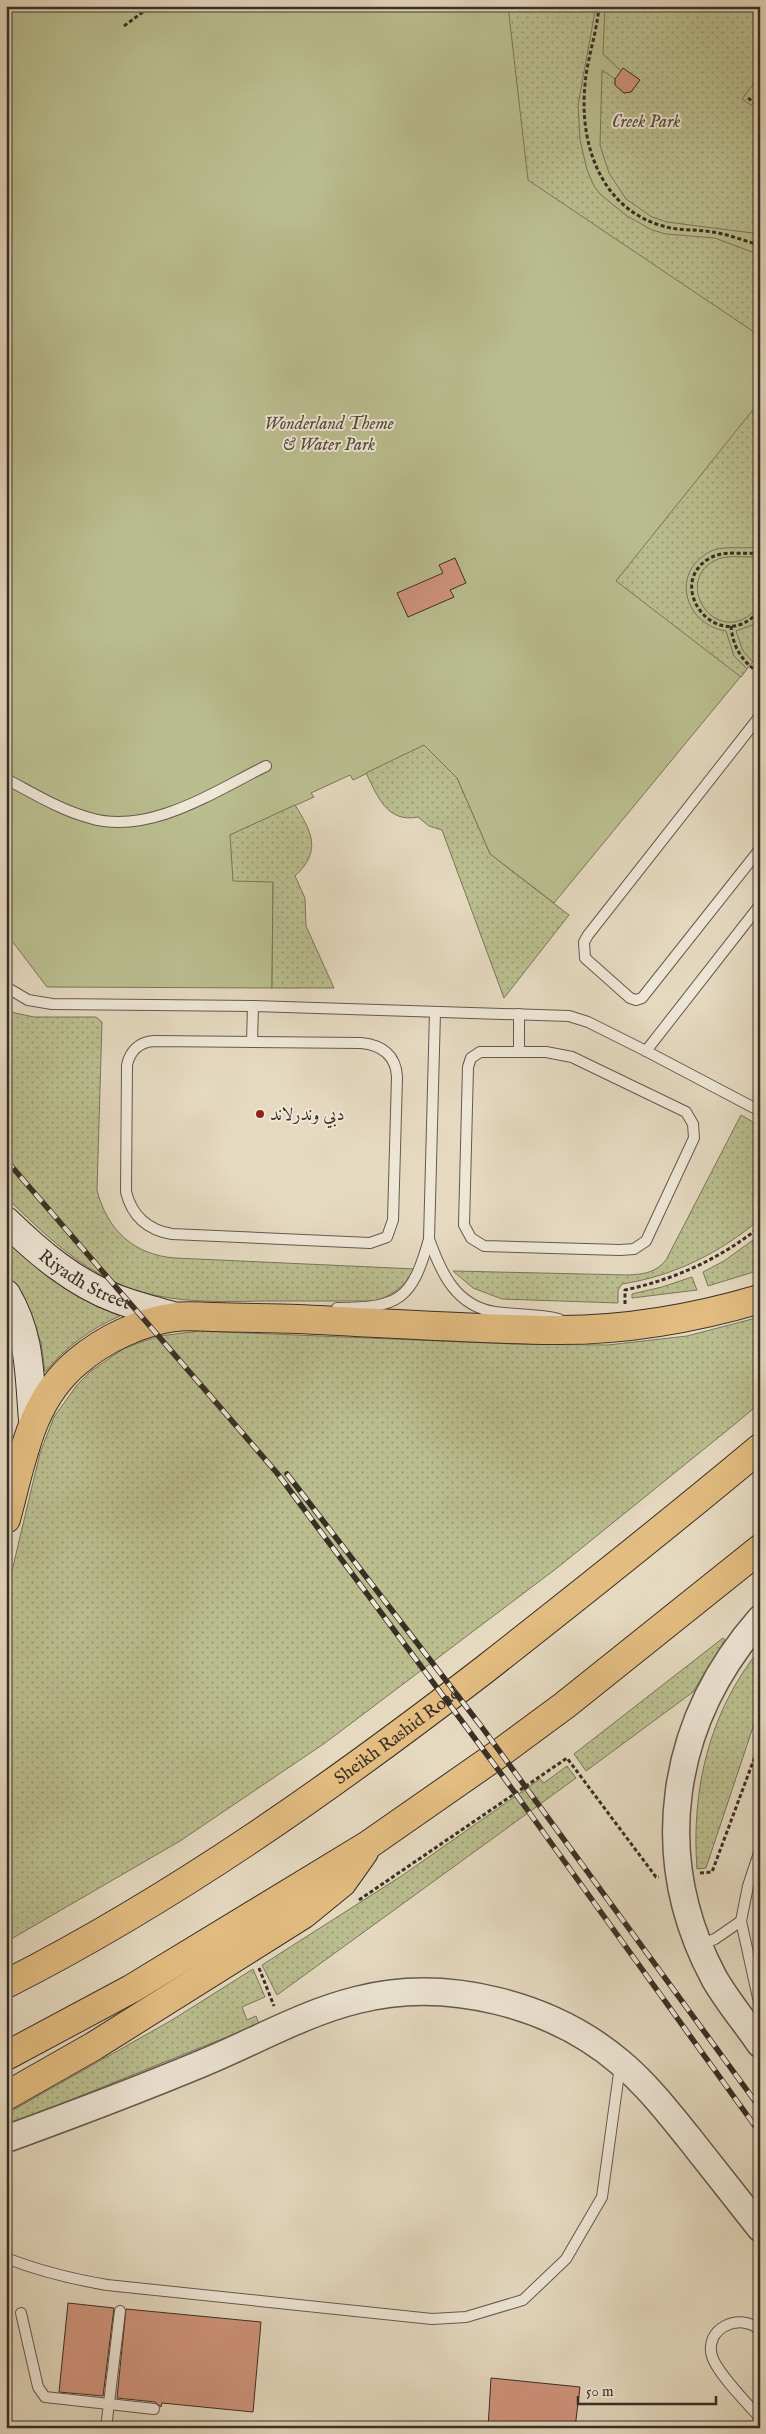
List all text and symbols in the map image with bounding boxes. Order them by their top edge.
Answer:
park label: Creek Park [612,111,680,134]
park label: Wonderland Theme & Water Park [264,413,394,457]
place label: دبي وندرلاند [270,1104,345,1129]
marker: دبي وندرلاند [254,1108,266,1120]
street label: Riyadh Street [33,1245,133,1316]
street label: Sheikh Rashid Road [330,1682,466,1791]
scale bar [578,2374,716,2406]
text: 50 m [586,2382,614,2401]

